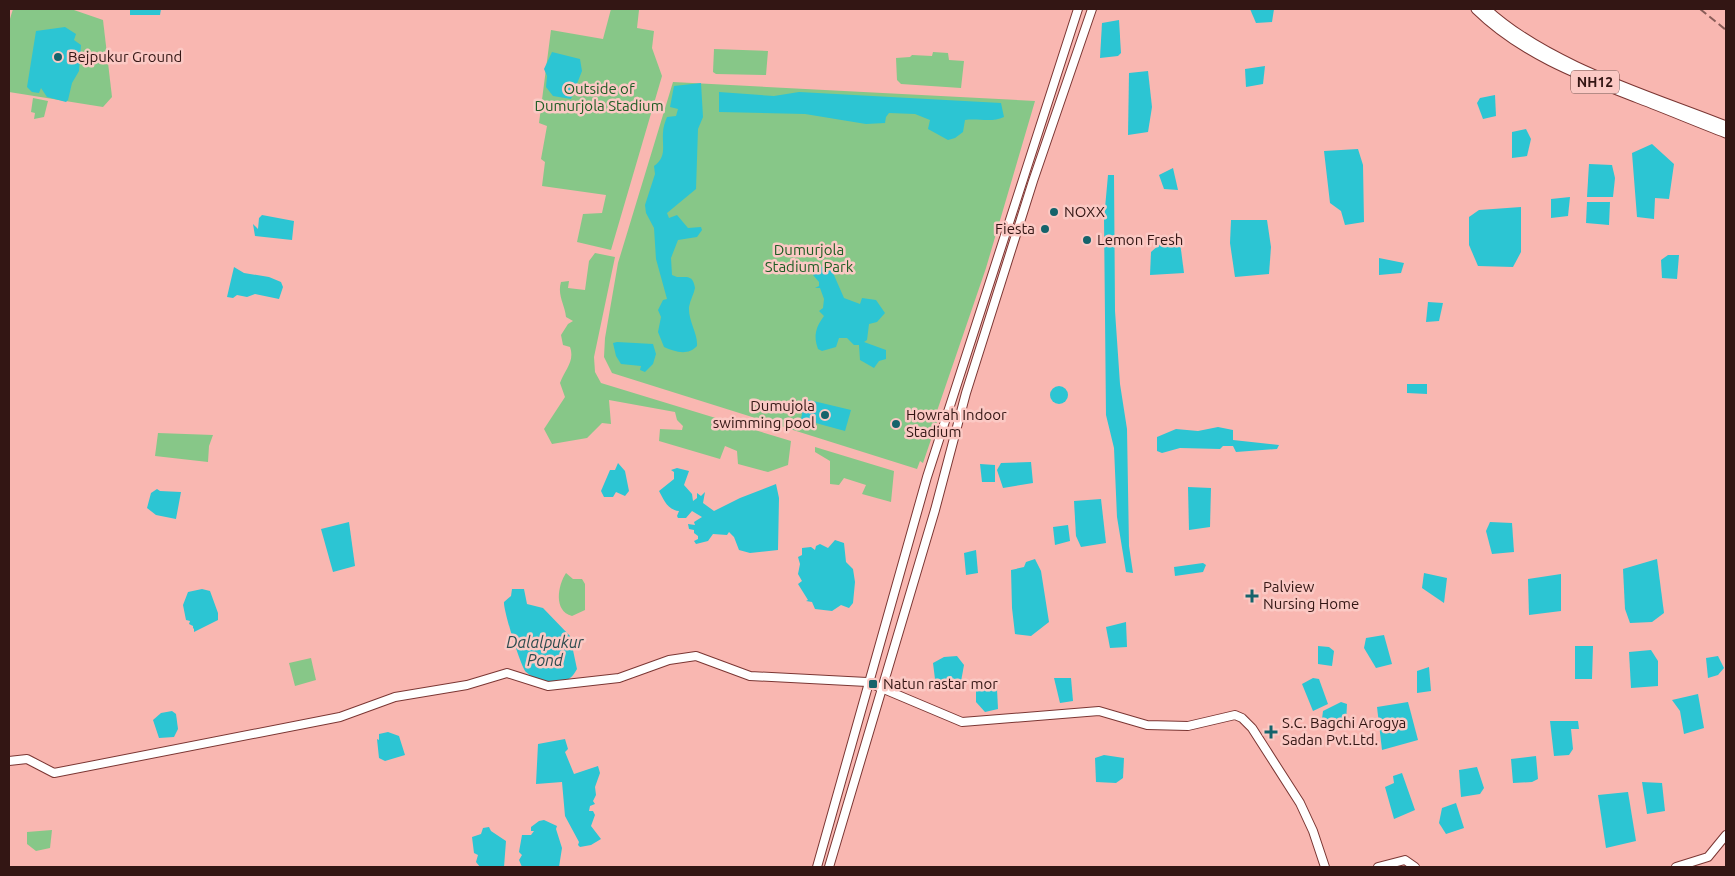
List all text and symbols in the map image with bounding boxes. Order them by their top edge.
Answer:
place label: Bejpukur Ground [68,48,182,65]
marker: Bejpukur Ground [52,51,64,63]
road number: NH12 [1571,70,1619,94]
park label: Outside of Dumurjola Stadium [534,80,664,114]
place label: NOXX [1064,203,1105,220]
marker: NOXX [1048,206,1060,218]
place label: Fiesta [995,220,1035,237]
marker: Fiesta [1039,223,1051,235]
place label: Lemon Fresh [1097,231,1183,248]
marker: Lemon Fresh [1081,234,1093,246]
park label: Dumurjola Stadium Park [765,241,854,275]
place label: Dumujola swimming pool [713,397,815,431]
place label: Howrah Indoor Stadium [906,406,1007,440]
marker: Dumujola swimming pool [819,409,831,421]
marker: Howrah Indoor Stadium [890,418,902,430]
place label: Palview Nursing Home [1263,578,1359,612]
marker: Palview Nursing Home [1245,589,1259,603]
water label: Dalalpukur Pond [506,633,585,669]
place label: Natun rastar mor [883,675,998,692]
marker: Natun rastar mor [867,678,879,690]
place label: S.C. Bagchi Arogya Sadan Pvt.Ltd. [1282,714,1406,748]
marker: S.C. Bagchi Arogya Sadan Pvt.Ltd. [1264,725,1278,739]

